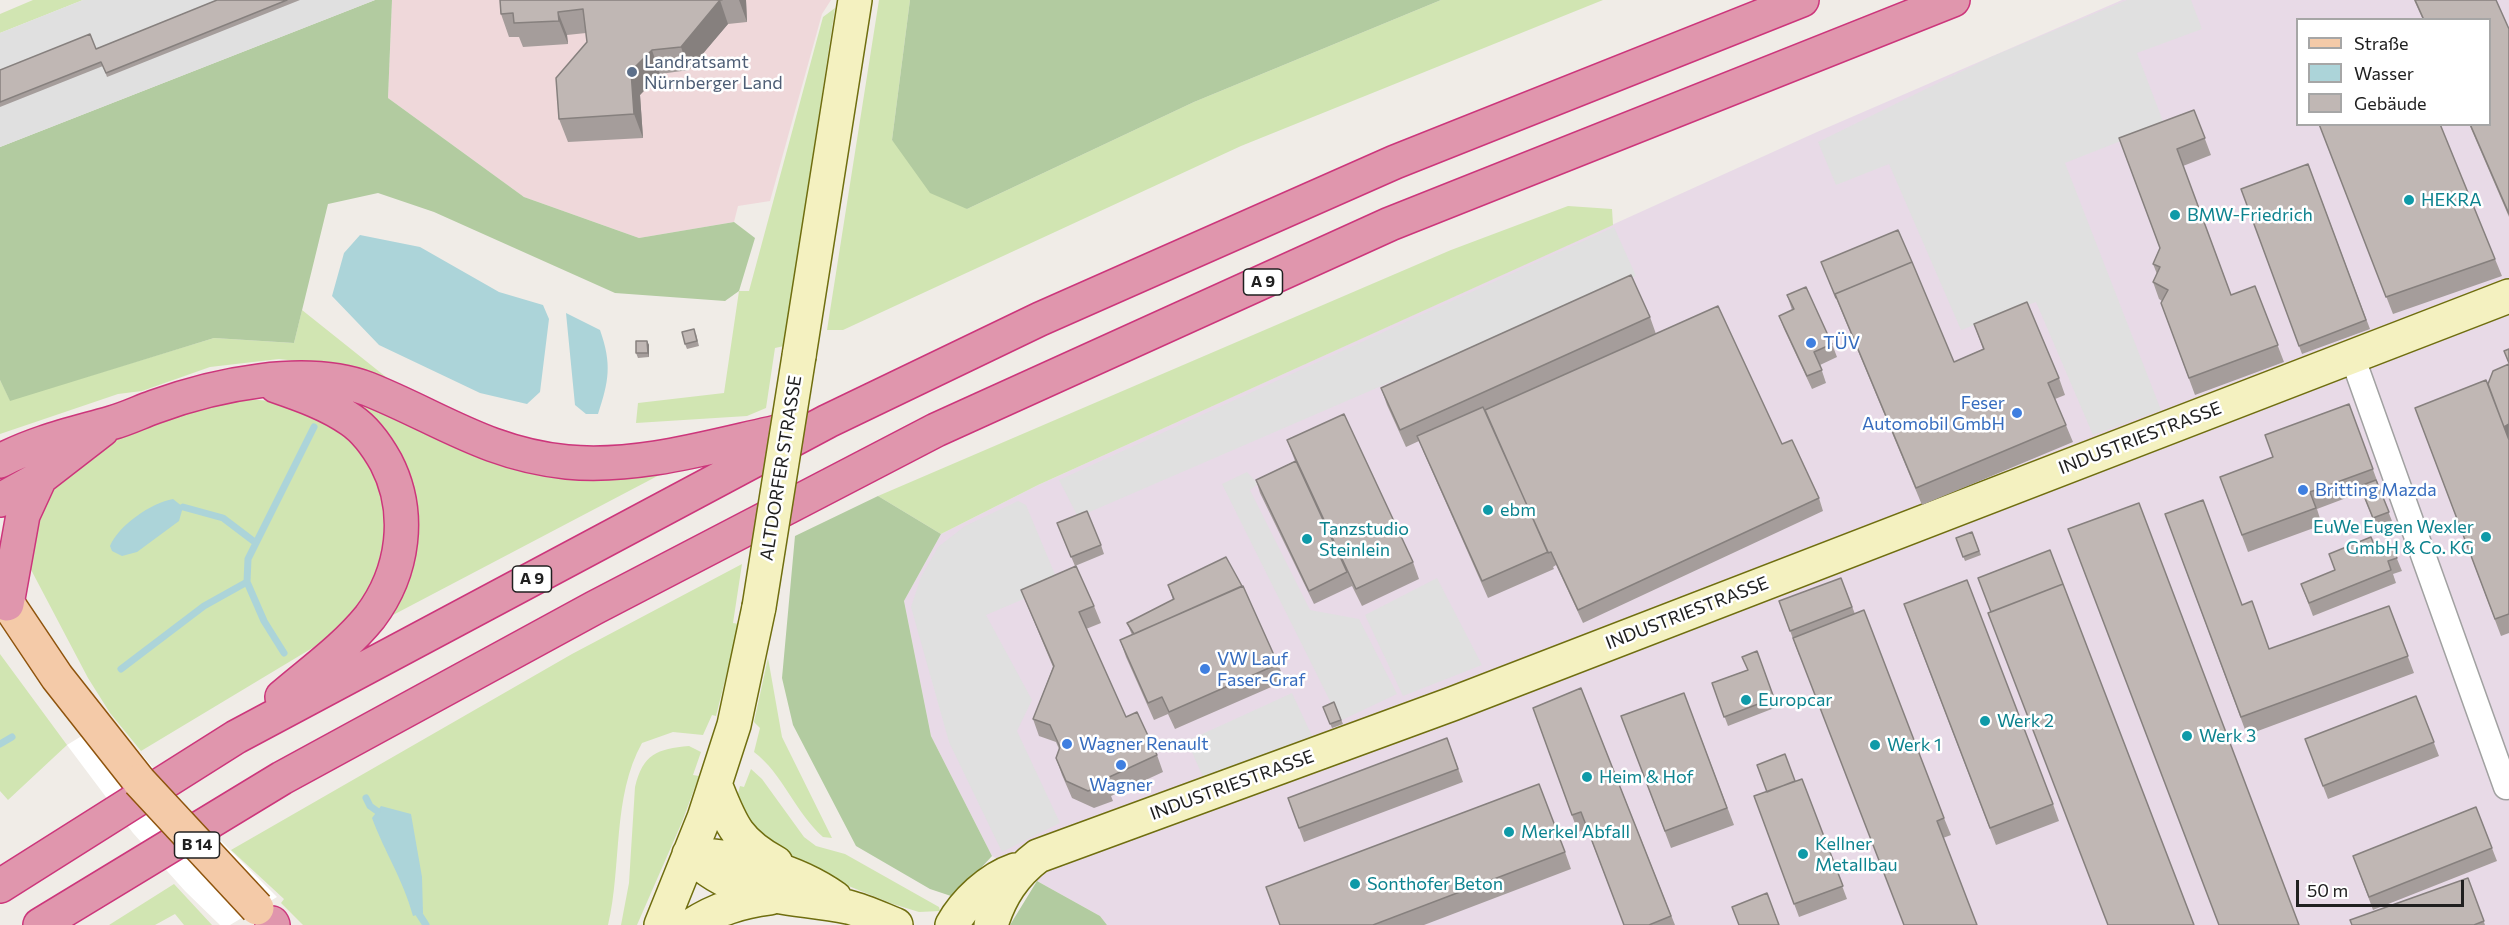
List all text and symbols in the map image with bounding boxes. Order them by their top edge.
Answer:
legend [2296,18,2491,126]
text: Straße [2354,32,2409,54]
place label: Landratsamt Nürnberger Land [644,51,783,94]
text: Wasser [2354,62,2414,84]
marker: Landratsamt Nürnberger Land [625,65,639,79]
text: Gebäude [2354,92,2427,114]
place label: HEKRA [2421,189,2482,211]
marker: HEKRA [2402,193,2416,207]
place label: BMW-Friedrich [2187,204,2313,226]
marker: BMW-Friedrich [2168,208,2182,222]
road number: A 9 [1244,269,1282,295]
place label: TÜV [1823,332,1860,354]
marker: TÜV [1804,336,1818,350]
street label: ALTDORFER STRASSE [756,374,806,562]
place label: Feser Automobil GmbH [1862,392,2005,434]
street label: INDUSTRIESTRASSE [2055,397,2225,479]
marker: Feser Automobil GmbH [2010,406,2024,420]
place label: Britting Mazda [2315,479,2437,501]
marker: Britting Mazda [2296,483,2310,497]
place label: ebm [1500,499,1536,521]
marker: ebm [1481,503,1495,517]
place label: EuWe Eugen Wexler GmbH & Co. KG [2313,516,2474,558]
place label: Tanzstudio Steinlein [1319,518,1409,560]
marker: EuWe Eugen Wexler GmbH & Co. KG [2479,530,2493,544]
marker: Tanzstudio Steinlein [1300,532,1314,546]
road number: A 9 [512,566,552,592]
street label: INDUSTRIESTRASSE [1602,572,1772,654]
place label: VW Lauf Faser-Graf [1217,648,1306,690]
marker: VW Lauf Faser-Graf [1198,662,1212,676]
place label: Europcar [1758,689,1833,711]
marker: Europcar [1739,693,1753,707]
place label: Werk 2 [1997,710,2054,732]
marker: Werk 2 [1978,714,1992,728]
place label: Werk 3 [2199,725,2256,747]
marker: Werk 3 [2180,729,2194,743]
place label: Wagner Renault [1079,733,1209,755]
place label: Werk 1 [1887,734,1942,756]
marker: Wagner Renault [1060,737,1074,751]
marker: Werk 1 [1868,738,1882,752]
street label: INDUSTRIESTRASSE [1147,745,1317,825]
marker: Wagner [1114,758,1128,772]
place label: Heim & Hof [1599,766,1694,788]
marker: Heim & Hof [1580,770,1594,784]
place label: Wagner [1089,774,1153,796]
place label: Merkel Abfall [1521,821,1630,843]
marker: Merkel Abfall [1502,825,1516,839]
road number: B 14 [174,832,220,858]
place label: Kellner Metallbau [1815,833,1898,876]
marker: Kellner Metallbau [1796,847,1810,861]
scale bar [2299,868,2467,906]
place label: Sonthofer Beton [1367,873,1503,895]
marker: Sonthofer Beton [1348,877,1362,891]
text: 50 m [2307,879,2348,901]

